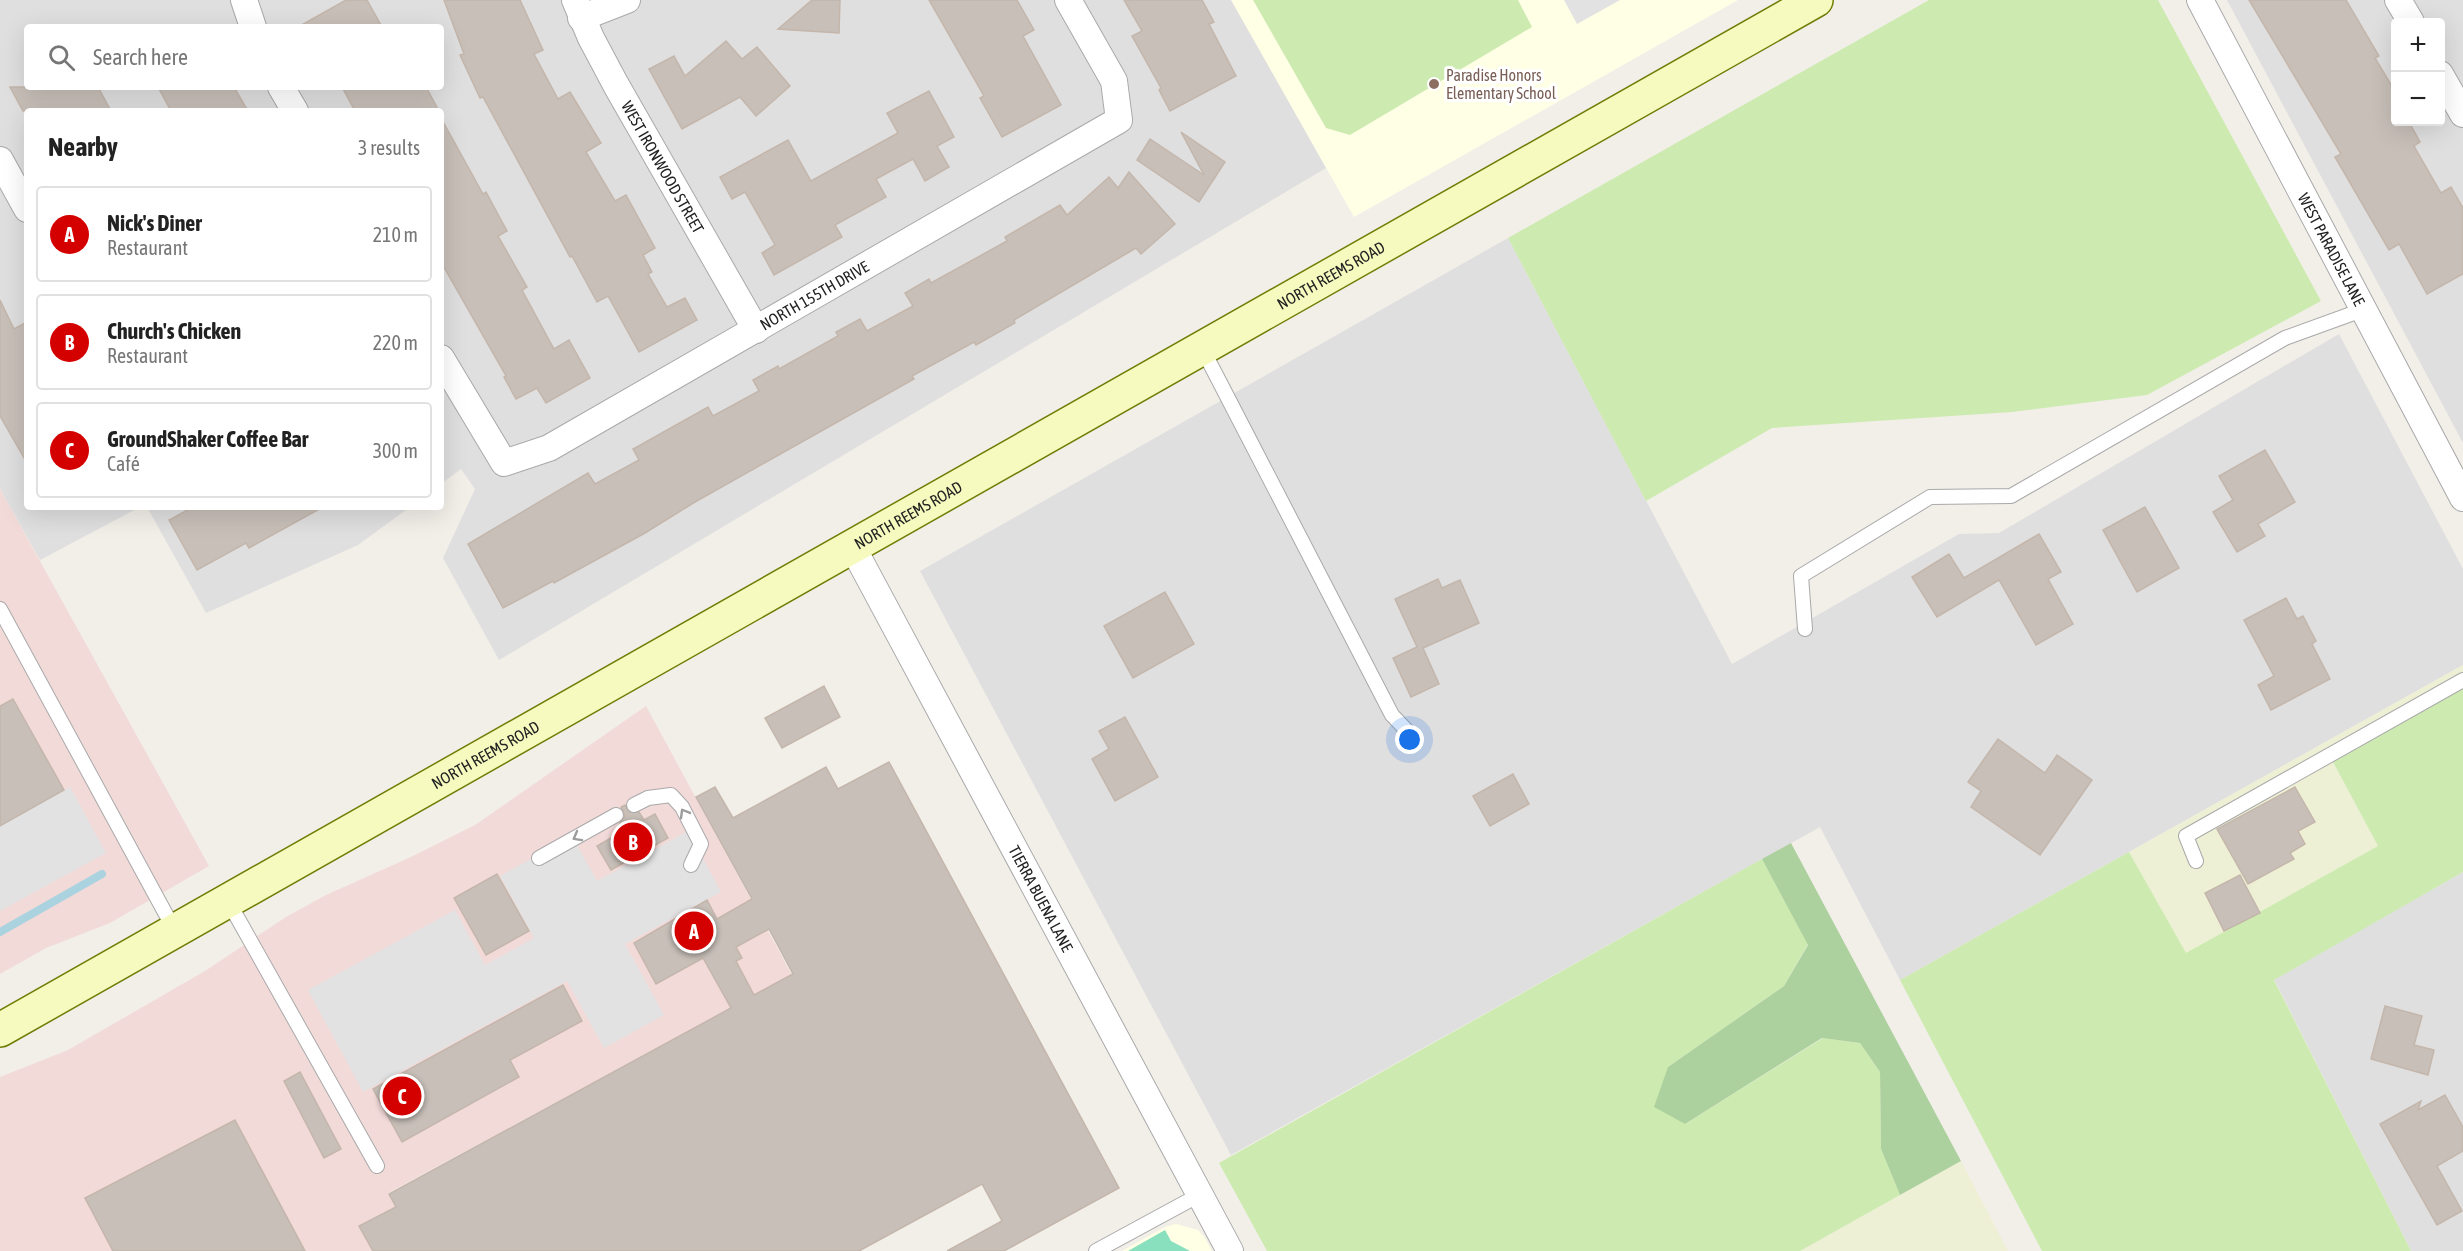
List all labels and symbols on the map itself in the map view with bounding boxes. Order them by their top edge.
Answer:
place label: Paradise Honors Elementary School [1446,66,1557,103]
marker: Paradise Honors Elementary School [1427,77,1441,91]
street label: WEST IRONWOOD STREET [618,98,708,236]
street label: WEST PARADISE LANE [2295,190,2369,309]
street label: NORTH REEMS ROAD [1274,238,1388,313]
street label: NORTH 155TH DRIVE [757,257,872,334]
street label: NORTH REEMS ROAD [851,477,965,553]
street label: NORTH REEMS ROAD [428,717,542,792]
your location [1395,725,1424,754]
one-way arrow [680,809,692,819]
pin: B [614,820,652,864]
one-way arrow [573,829,583,841]
street label: TIERRA BUENA LANE [1005,842,1077,955]
pin: A [674,908,714,954]
pin: C [382,1074,422,1118]

